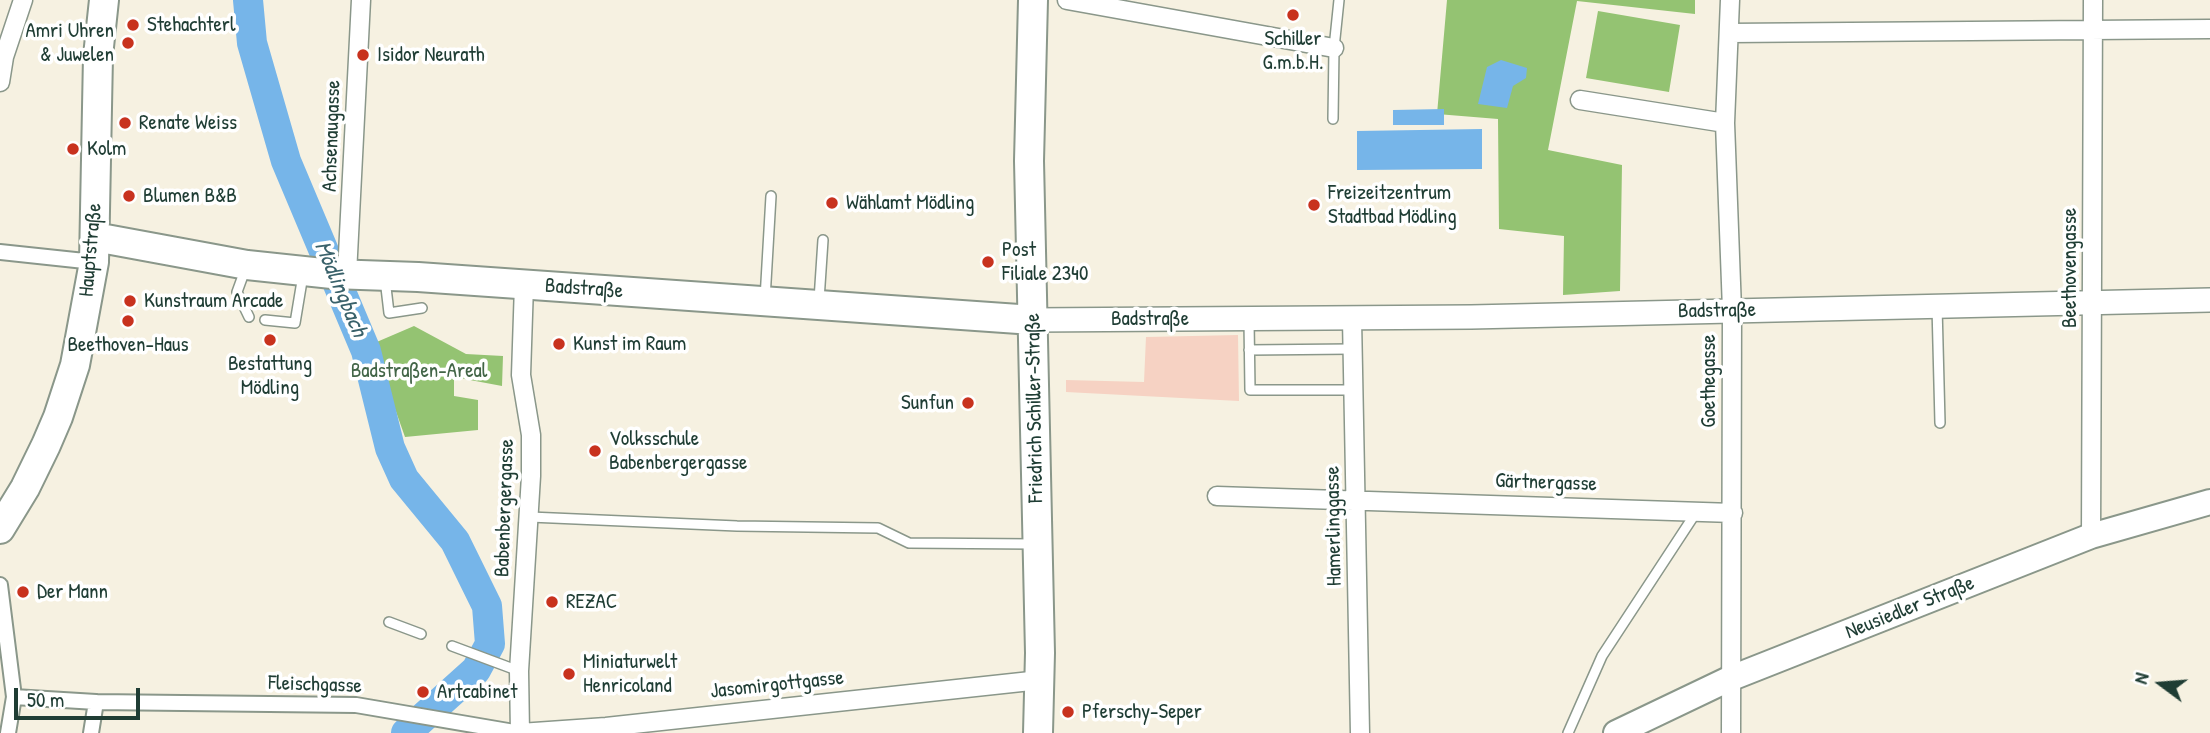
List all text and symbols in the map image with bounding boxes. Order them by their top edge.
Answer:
marker: Schiller G.m.b.H. [1285,7,1301,23]
place label: Stehachterl [147,12,235,38]
marker: Stehachterl [125,17,141,33]
place label: Amri Uhren & Juwelen [26,18,114,68]
place label: Schiller G.m.b.H. [1263,26,1323,76]
marker: Amri Uhren & Juwelen [120,35,136,51]
place label: Isidor Neurath [377,42,485,68]
marker: Isidor Neurath [355,47,371,63]
street label: Achsenaugasse [317,80,347,192]
place label: Renate Weiss [139,110,237,136]
marker: Renate Weiss [117,115,133,131]
place label: Kolm [87,136,126,162]
marker: Kolm [65,141,81,157]
place label: Freizeitzentrum Stadtbad Mödling [1328,180,1457,230]
place label: Blumen B&B [143,183,237,209]
marker: Blumen B&B [121,188,137,204]
place label: Wählamt Mödling [846,190,974,216]
marker: Wählamt Mödling [824,195,840,211]
marker: Freizeitzentrum Stadtbad Mödling [1306,197,1322,213]
street label: Hauptstraße [74,202,108,298]
street label: Beethovengasse [2057,208,2083,328]
water label: Mödlingbach [308,237,372,341]
place label: Post Filiale 2340 [1002,237,1088,287]
marker: Post Filiale 2340 [980,254,996,270]
street label: Badstraße [544,274,624,304]
place label: Kunstraum Arcade [144,288,283,314]
marker: Kunstraum Arcade [122,293,138,309]
street label: Badstraße [1678,298,1756,324]
street label: Badstraße [1111,306,1189,332]
marker: Beethoven-Haus [120,313,136,329]
street label: Friedrich Schiller-Straße [1021,313,1049,503]
place label: Kunst im Raum [573,331,686,357]
place label: Beethoven-Haus [67,332,189,358]
marker: Bestattung Mödling [262,332,278,348]
street label: Goethegasse [1696,334,1722,428]
marker: Kunst im Raum [551,336,567,352]
place label: Bestattung Mödling [228,351,312,401]
park label: Badstraßen-Areal [351,358,487,384]
place label: Sunfun [901,390,954,416]
marker: Sunfun [960,395,976,411]
place label: Volksschule Babenbergergasse [609,426,747,476]
street label: Babenbergergasse [490,438,520,578]
marker: Volksschule Babenbergergasse [587,443,603,459]
street label: Hamerlinggasse [1320,466,1348,586]
street label: Gärtnergasse [1495,469,1597,497]
street label: Neusiedler Straße [1842,571,1978,645]
place label: Der Mann [37,579,108,605]
marker: Der Mann [15,584,31,600]
place label: REZAC [566,589,617,615]
marker: REZAC [544,594,560,610]
place label: Miniaturwelt Henricoland [583,649,677,699]
north arrow [2126,649,2196,719]
street label: Jasomirgottgasse [709,665,845,705]
marker: Miniaturwelt Henricoland [561,666,577,682]
text: N [2127,670,2155,687]
street label: Fleischgasse [268,671,362,699]
scale bar [18,674,144,718]
place label: Artcabinet [437,679,517,705]
marker: Artcabinet [415,684,431,700]
text: 50 m [27,685,64,714]
place label: Pferschy-Seper [1082,699,1202,725]
marker: Pferschy-Seper [1060,704,1076,720]

